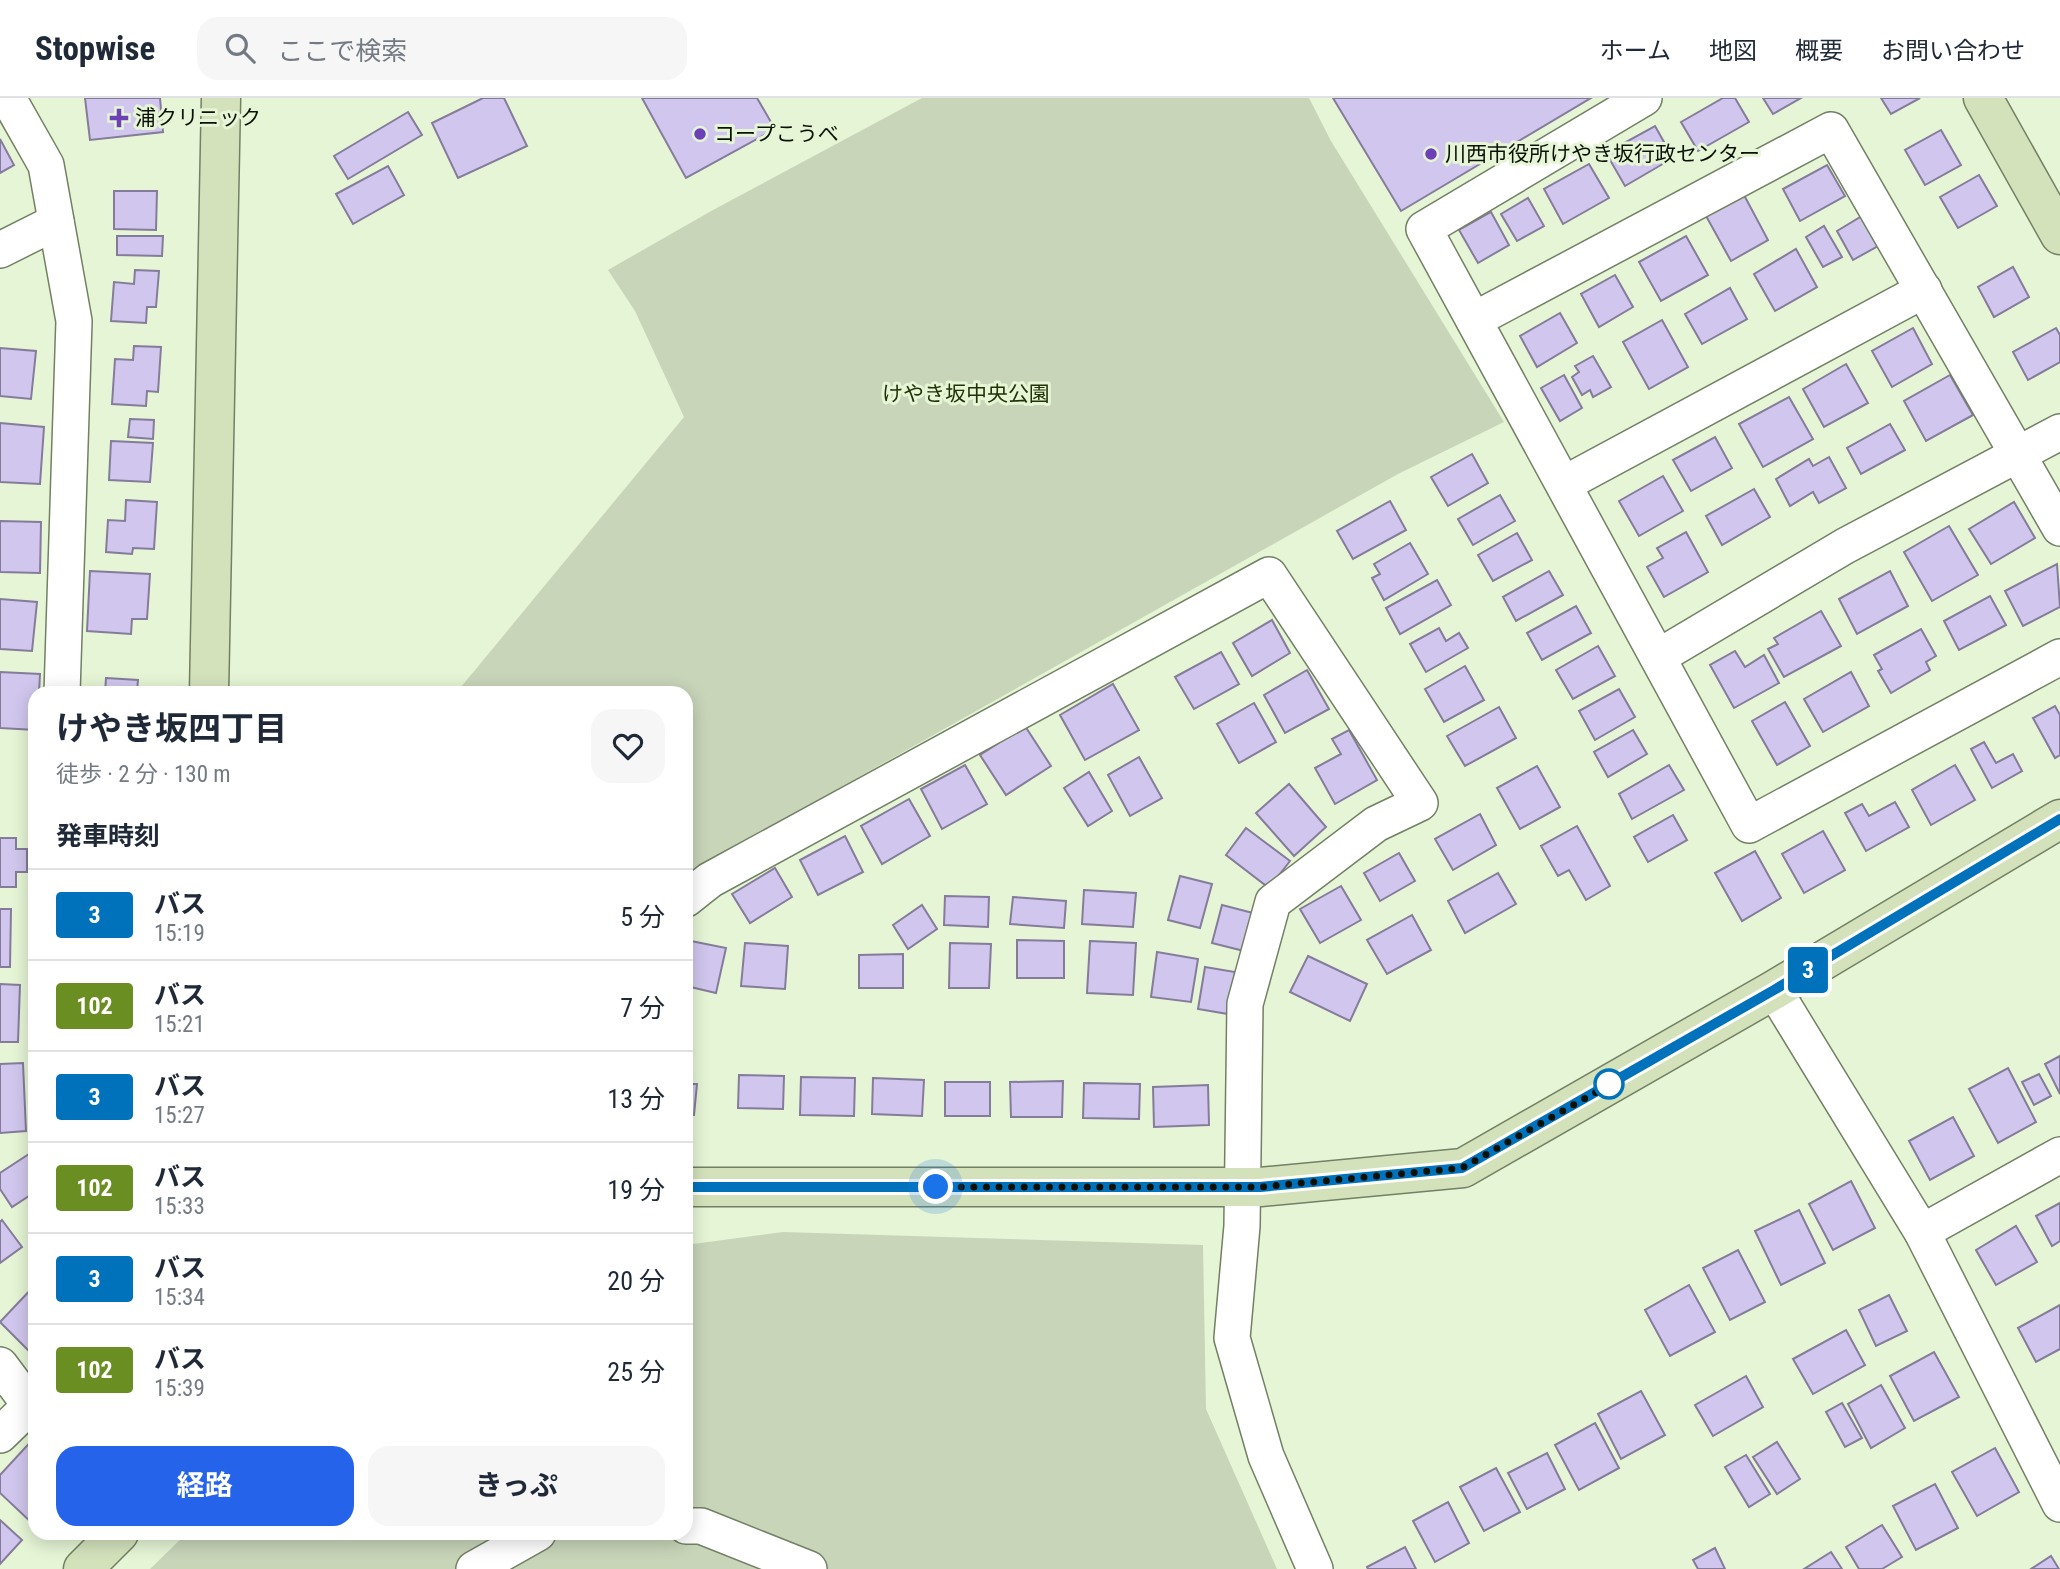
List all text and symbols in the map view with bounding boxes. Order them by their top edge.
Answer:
search box [197,17,687,80]
text: Stopwise [35,29,155,68]
icon: search [221,29,259,67]
text: ここで検索 [277,36,407,66]
text: ホーム [1600,37,1671,65]
text: 地図 [1709,37,1757,65]
text: 概要 [1795,37,1843,65]
text: お問い合わせ [1881,37,2025,65]
place label: 浦クリニック [135,106,261,130]
marker: 浦クリニック [109,108,129,128]
place label: コープこうべ [714,122,839,146]
marker: コープこうべ [692,126,708,142]
place label: 川西市役所けやき坂行政センター [1445,142,1760,166]
marker: 川西市役所けやき坂行政センター [1423,146,1439,162]
park label: けやき坂中央公園 [882,382,1050,406]
text: けやき坂四丁目 [56,709,287,748]
button: heart [591,709,665,783]
text: 徒歩 · 2 分 · 130 m [56,761,231,788]
text: 発車時刻 [56,821,160,851]
text: バス [154,889,206,919]
text: 3 [88,901,101,929]
text: 5 分 [620,902,665,932]
text: 15:19 [154,920,205,947]
line badge: 3 [1785,947,1831,993]
text: 3 [1802,956,1814,984]
text: バス [154,980,206,1010]
text: 102 [76,992,113,1020]
text: 7 分 [620,993,665,1023]
text: 15:21 [154,1011,205,1038]
unlabelled marker [1594,1069,1624,1099]
text: バス [154,1071,206,1101]
text: 3 [88,1083,101,1111]
text: 13 分 [607,1084,665,1114]
text: 15:27 [154,1102,205,1129]
text: バス [154,1162,206,1192]
your location [918,1169,953,1204]
text: 102 [76,1174,113,1202]
text: 19 分 [607,1175,665,1205]
text: 15:33 [154,1193,205,1220]
text: バス [154,1253,206,1283]
text: 3 [88,1265,101,1293]
text: 20 分 [607,1266,665,1296]
text: 15:34 [154,1284,205,1311]
text: バス [154,1344,206,1374]
text: 102 [76,1356,113,1384]
text: 25 分 [607,1357,665,1387]
text: 15:39 [154,1375,205,1402]
button: 経路 [56,1446,354,1526]
button: きっぷ [368,1446,665,1526]

